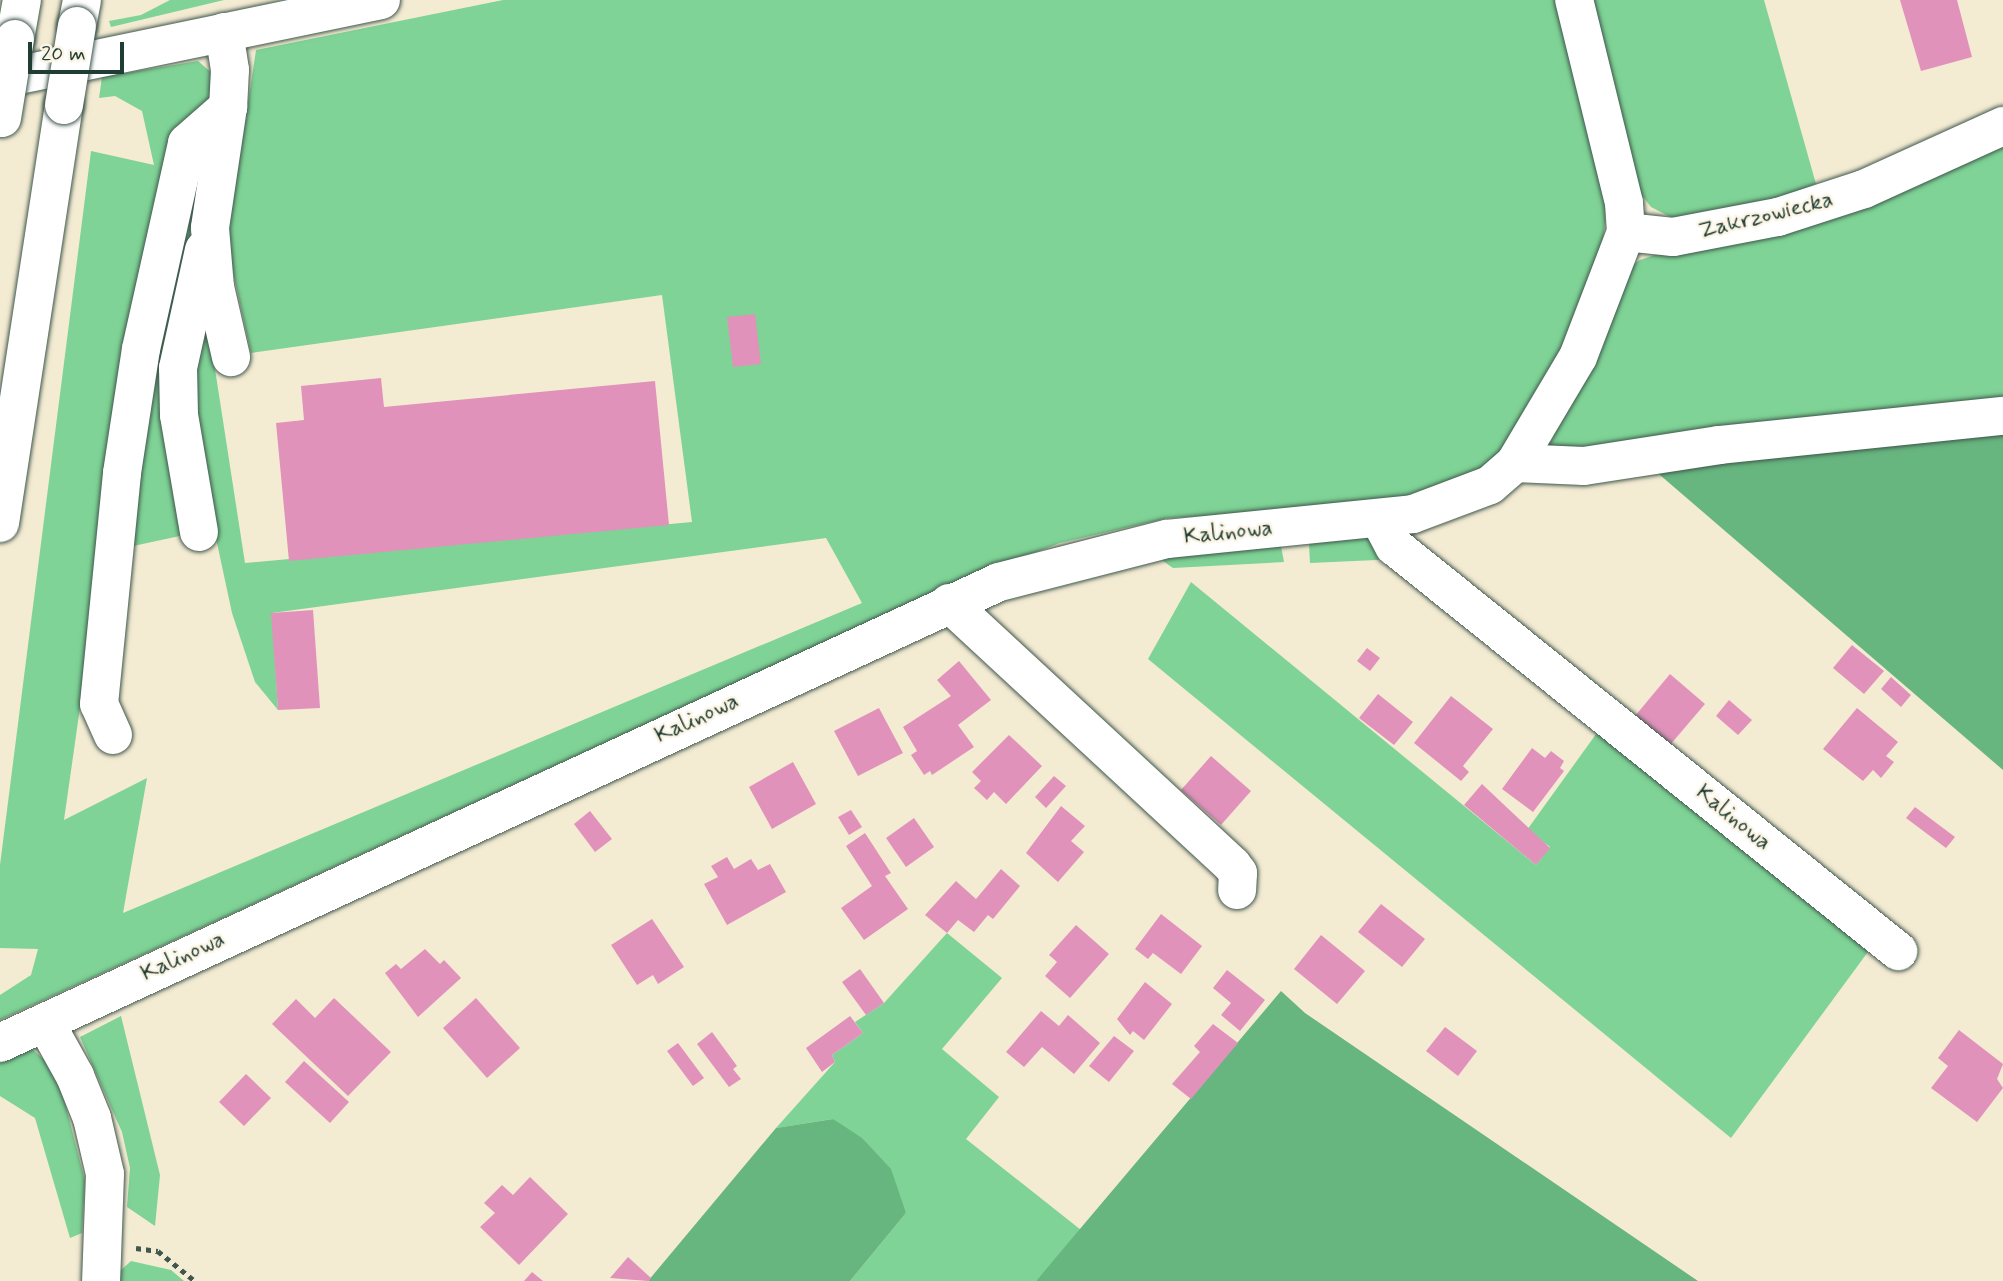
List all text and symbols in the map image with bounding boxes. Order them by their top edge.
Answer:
scale bar [32,28,128,72]
text: 20 m [41,40,86,68]
street label: Zakrzowiecka [1696,186,1836,246]
street label: Kalinowa [1182,515,1274,551]
street label: Kalinowa [651,688,743,750]
street label: Kalinowa [1690,779,1776,857]
street label: Kalinowa [137,926,229,988]

